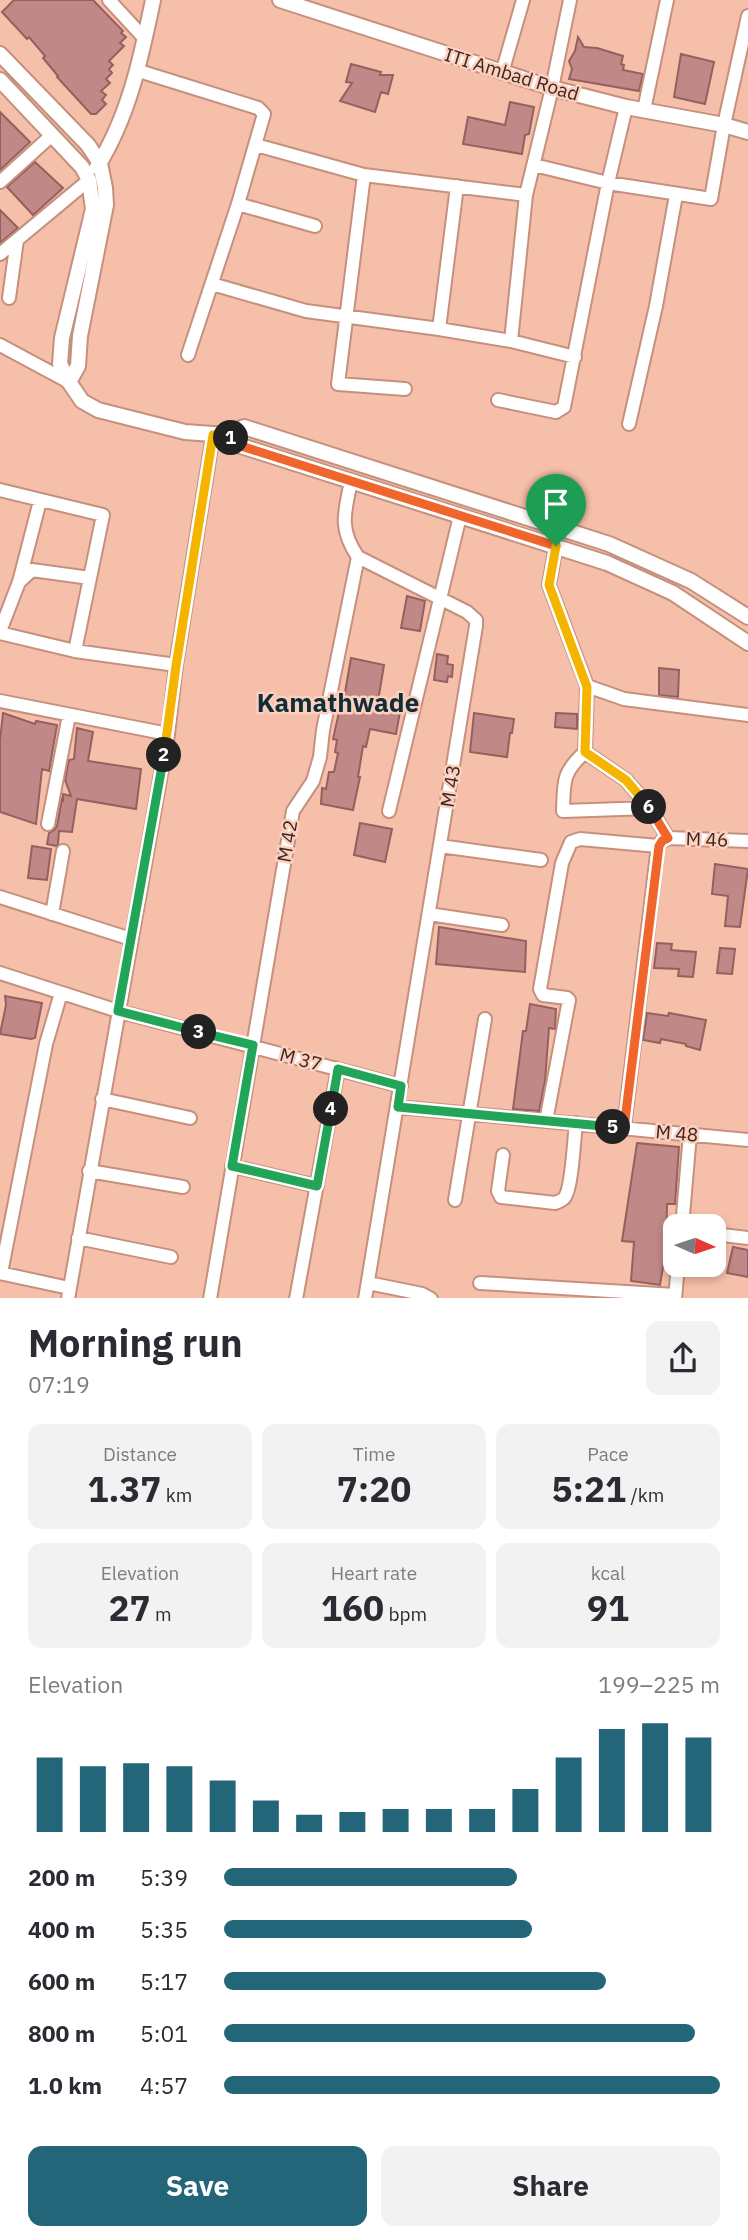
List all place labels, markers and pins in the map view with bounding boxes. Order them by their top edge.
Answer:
pin: 1 [214,420,248,456]
pin [526,474,586,546]
pin: 2 [146,738,182,772]
pin: 6 [632,790,666,824]
pin: 3 [182,1014,216,1050]
pin: 4 [314,1092,348,1126]
pin: 5 [596,1110,630,1144]

